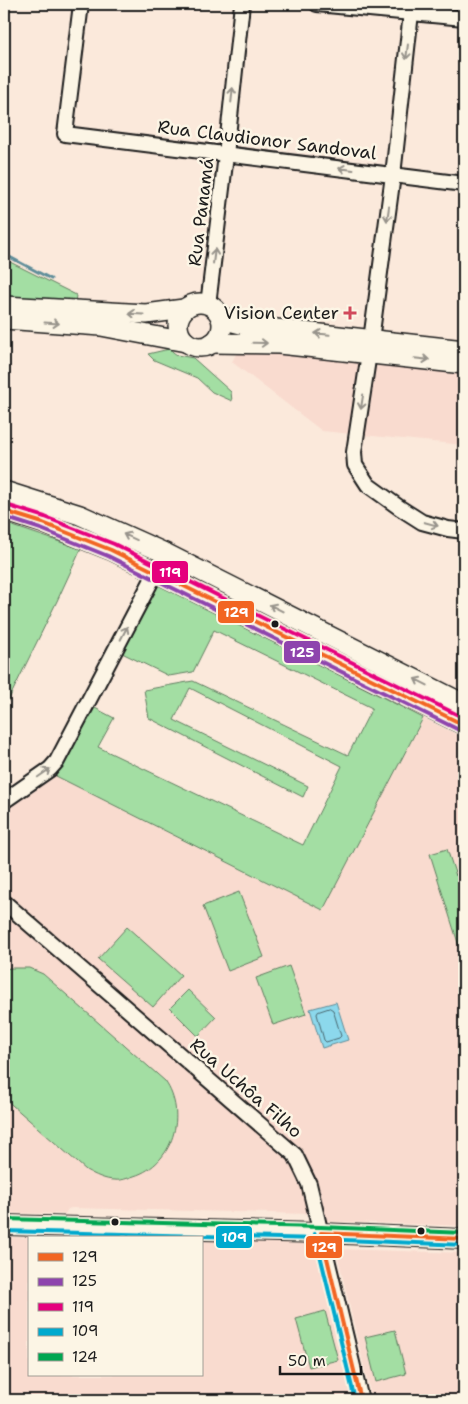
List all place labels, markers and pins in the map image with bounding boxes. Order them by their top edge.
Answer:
place label: Vision Center [223,301,339,325]
marker: Vision Center [343,306,357,320]
unlabelled marker [270,619,280,629]
unlabelled marker [110,1217,120,1227]
unlabelled marker [416,1226,426,1236]

